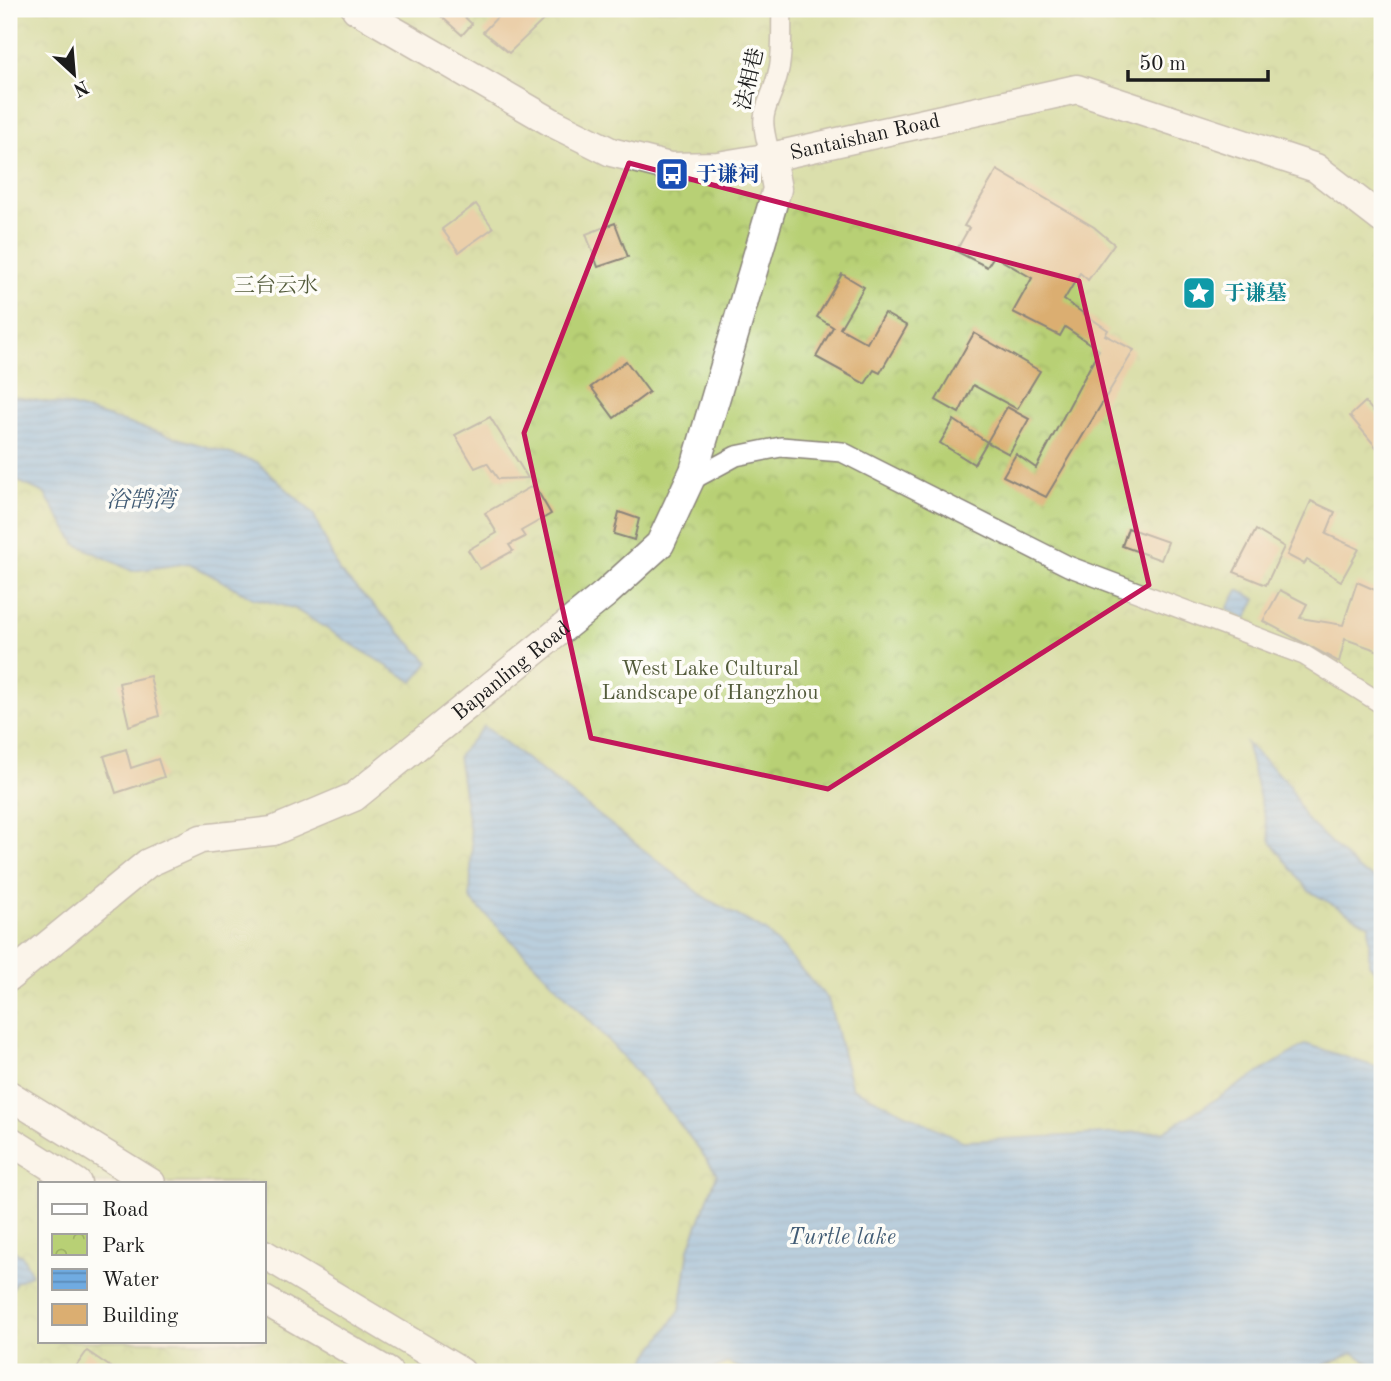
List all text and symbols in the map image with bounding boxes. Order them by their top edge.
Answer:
north arrow [38,38,108,108]
scale bar [1128,38,1268,82]
street label: 法相巷 [731,46,768,112]
text: 50 m [1139,54,1186,75]
text: N [69,75,91,99]
street label: Santaishan Road [788,111,942,165]
bus stop icon: 于谦祠 [653,155,691,193]
place label: 于谦祠 [696,163,759,186]
park label: 三台云水 [234,274,318,297]
place icon: 于谦墓 [1180,274,1218,312]
place label: 于谦墓 [1224,282,1287,305]
water label: 浴鹄湾 [107,487,180,512]
street label: Bapanling Road [449,618,575,725]
park label: West Lake Cultural Landscape of Hangzhou [602,659,818,704]
legend [38,1182,266,1342]
text: Road [102,1200,149,1221]
water label: Turtle lake [788,1226,896,1249]
text: Park [102,1236,145,1257]
text: Water [102,1270,159,1291]
text: Building [102,1306,179,1327]

